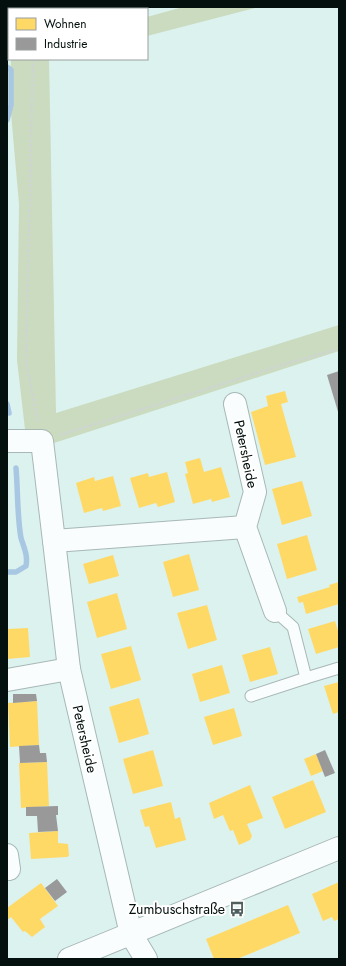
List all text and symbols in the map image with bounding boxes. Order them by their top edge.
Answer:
legend [8,8,148,60]
text: Wohnen [44,15,87,33]
text: Industrie [44,35,88,53]
street label: Petersheide [229,418,263,490]
street label: Petersheide [68,703,102,775]
place label: Zumbuschstraße [129,899,225,919]
bus stop icon: Zumbuschstraße [228,900,246,918]

